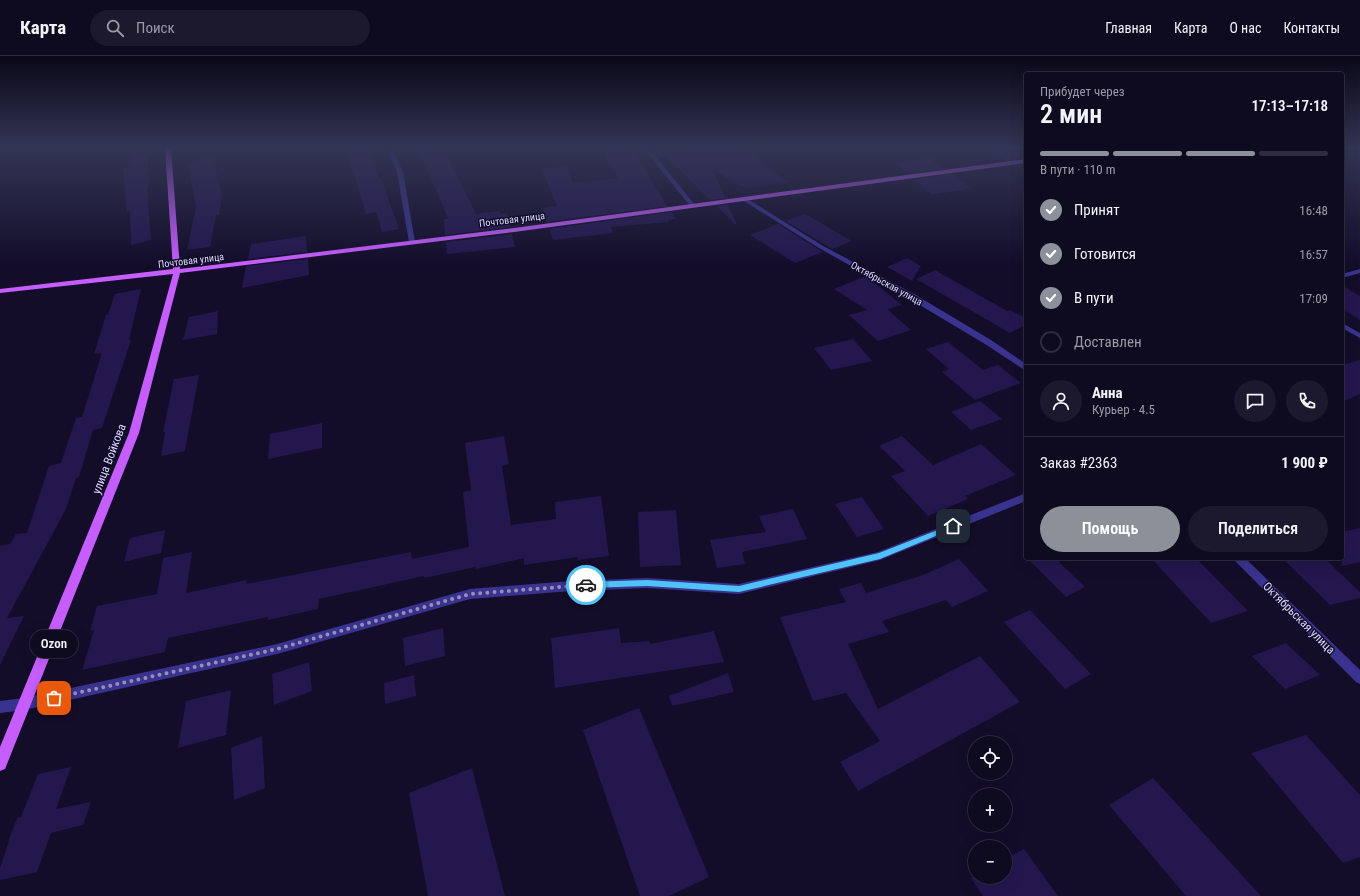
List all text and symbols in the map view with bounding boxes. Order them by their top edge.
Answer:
search box [90,10,370,46]
text: Карта [20,16,66,39]
icon: search [104,17,126,39]
text: Поиск [136,19,175,37]
text: Главная [1105,20,1152,36]
text: Карта [1174,20,1207,36]
text: О нас [1229,20,1261,36]
text: Контакты [1283,20,1340,36]
text: Прибудет через [1040,84,1125,99]
text: 17:13–17:18 [1251,97,1328,115]
text: 2 мин [1040,99,1102,129]
text: В пути · 110 m [1040,162,1115,177]
icon: check [1040,199,1062,221]
text: Принят [1074,201,1120,219]
text: 16:48 [1299,203,1328,218]
street label: Почтовая улица [479,210,546,229]
icon: check [1040,243,1062,265]
text: Готовится [1074,245,1136,263]
text: 16:57 [1299,247,1328,262]
street label: Почтовая улица [158,251,225,270]
street label: Октябрьская улица [849,259,925,308]
icon: check [1040,287,1062,309]
text: В пути [1074,289,1114,307]
text: 17:09 [1299,291,1328,306]
text: Доставлен [1074,333,1142,351]
button: person [1040,380,1082,422]
button: chat [1234,380,1276,422]
button: phone [1286,380,1328,422]
text: Анна [1092,384,1123,402]
text: Курьер · 4.5 [1092,402,1155,417]
street label: улица Войкова [89,422,129,496]
text: Заказ #2363 [1040,454,1117,472]
text: 1 900 ₽ [1281,454,1328,472]
button: Помощь [1040,506,1180,552]
button: Поделиться [1188,506,1328,552]
pin [936,509,970,543]
icon: home [942,515,964,537]
courier [566,565,606,605]
icon: car [575,574,597,596]
street label: Октябрьская улица [1260,579,1338,657]
callout: Ozon [30,630,78,658]
text: Ozon [41,636,67,651]
pin [37,681,71,715]
icon: bag [43,687,65,709]
map controls [968,736,1012,884]
button: locate [968,736,1012,780]
button: + [968,788,1012,832]
button: − [968,840,1012,884]

